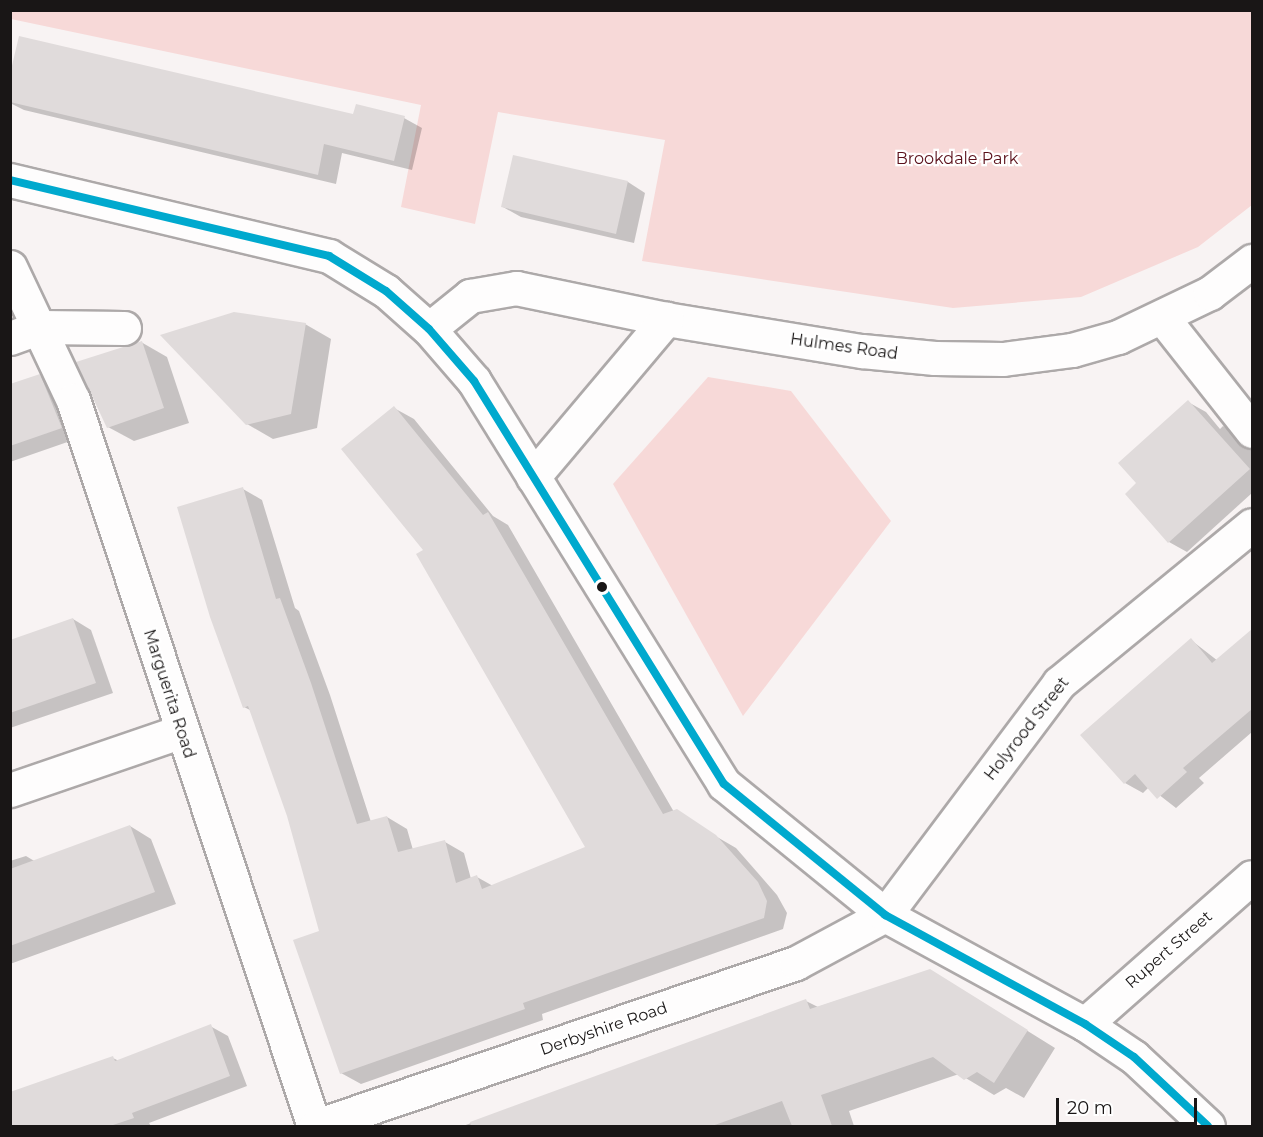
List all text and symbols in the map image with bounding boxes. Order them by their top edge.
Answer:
park label: Brookdale Park [896,149,1018,169]
street label: Hulmes Road [789,330,899,364]
unlabelled marker [596,581,608,593]
street label: Marguerita Road [139,627,199,761]
street label: Holyrood Street [981,674,1073,784]
street label: Rupert Street [1122,907,1216,993]
street label: Derbyshire Road [538,998,670,1060]
scale bar [1059,1086,1200,1124]
text: 20 m [1067,1097,1113,1119]

